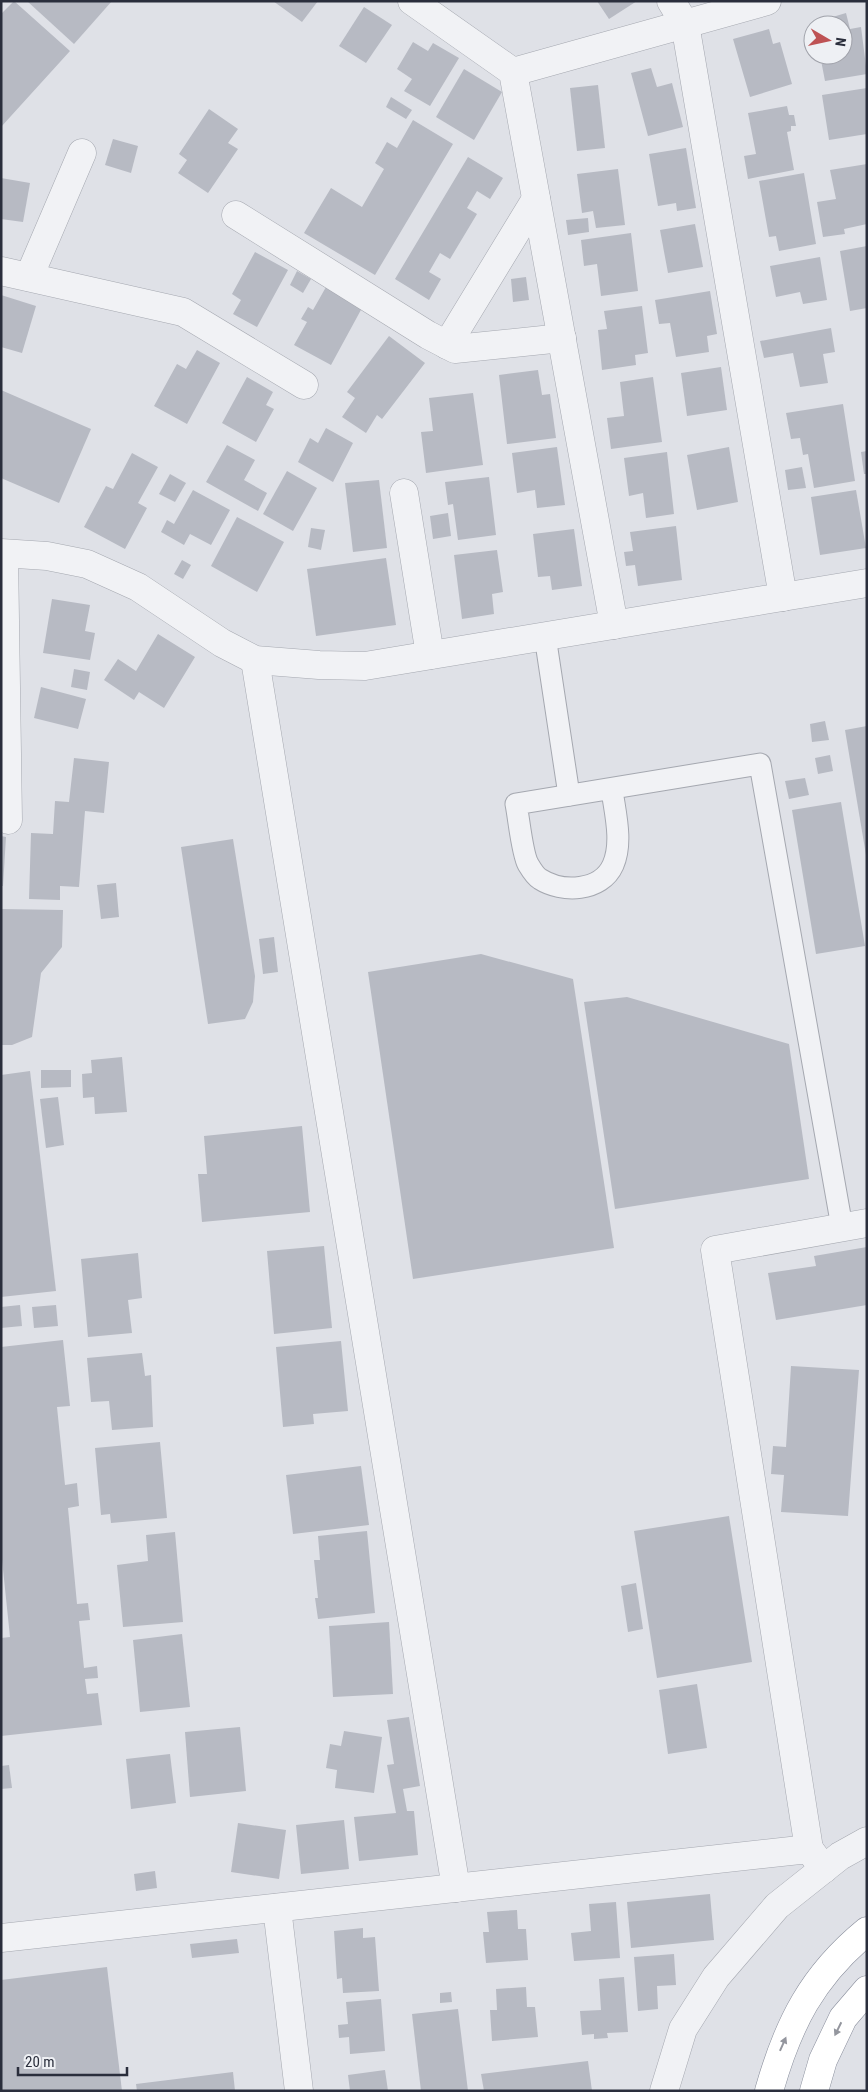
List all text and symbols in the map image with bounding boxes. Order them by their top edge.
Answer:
north arrow [803,15,853,65]
text: N [832,37,849,48]
one-way arrow [834,2022,842,2036]
one-way arrow [780,2037,788,2051]
scale bar [18,2044,126,2076]
text: 20 m [25,2053,55,2071]

